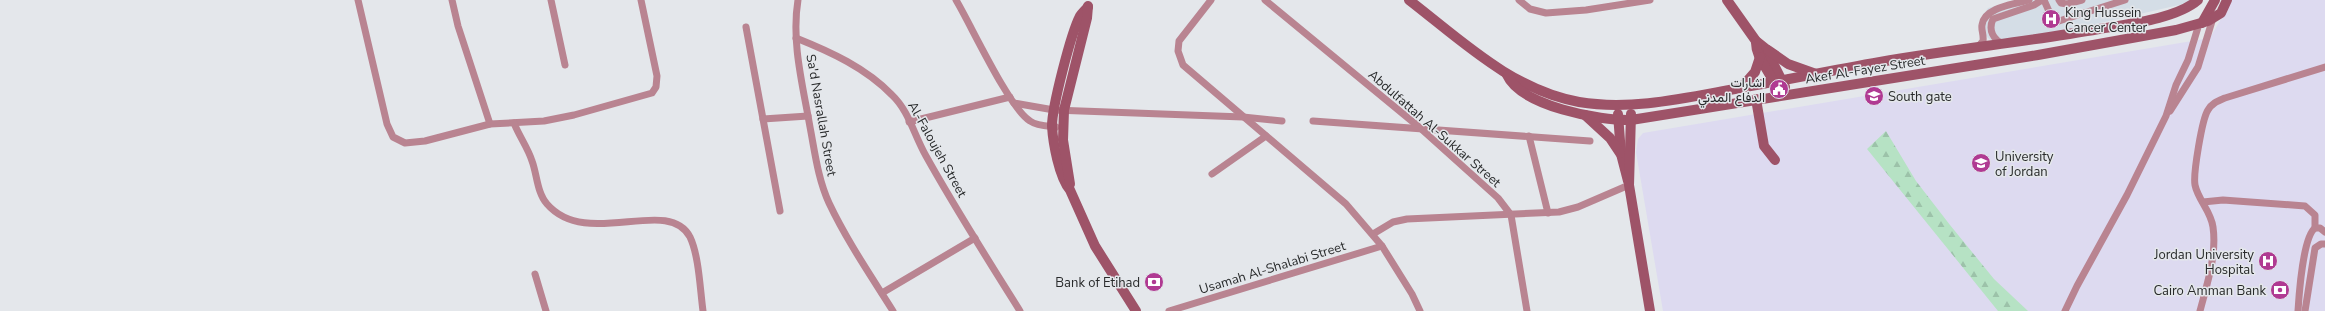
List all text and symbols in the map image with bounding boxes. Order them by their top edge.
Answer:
place label: King Hussein Cancer Center [2065,4,2148,37]
hospital icon: King Hussein Cancer Center [2040,8,2062,30]
street label: Akef Al-Fayez Street [1804,52,1927,88]
street label: Sa'd Nasrallah Street [801,53,841,178]
street label: Abdulfattah Al-Sukkar Street [1364,66,1505,192]
place label: اشارات الدفاع المدني [1698,74,1765,108]
public building icon: اشارات الدفاع المدني [1768,78,1790,100]
school or university icon: South gate [1863,85,1885,107]
place label: South gate [1888,88,1952,106]
street label: Al-Faloujeh Street [903,98,971,201]
place label: University of Jordan [1995,148,2054,181]
school or university icon: University of Jordan [1970,152,1992,174]
street label: Usamah Al-Shalabi Street [1197,237,1348,299]
place label: Jordan University Hospital [2153,246,2254,279]
hospital icon: Jordan University Hospital [2257,250,2279,272]
bank icon: Bank of Etihad [1143,271,1165,293]
place label: Bank of Etihad [1055,274,1140,292]
bank icon: Cairo Amman Bank [2269,279,2291,301]
place label: Cairo Amman Bank [2154,282,2266,300]

